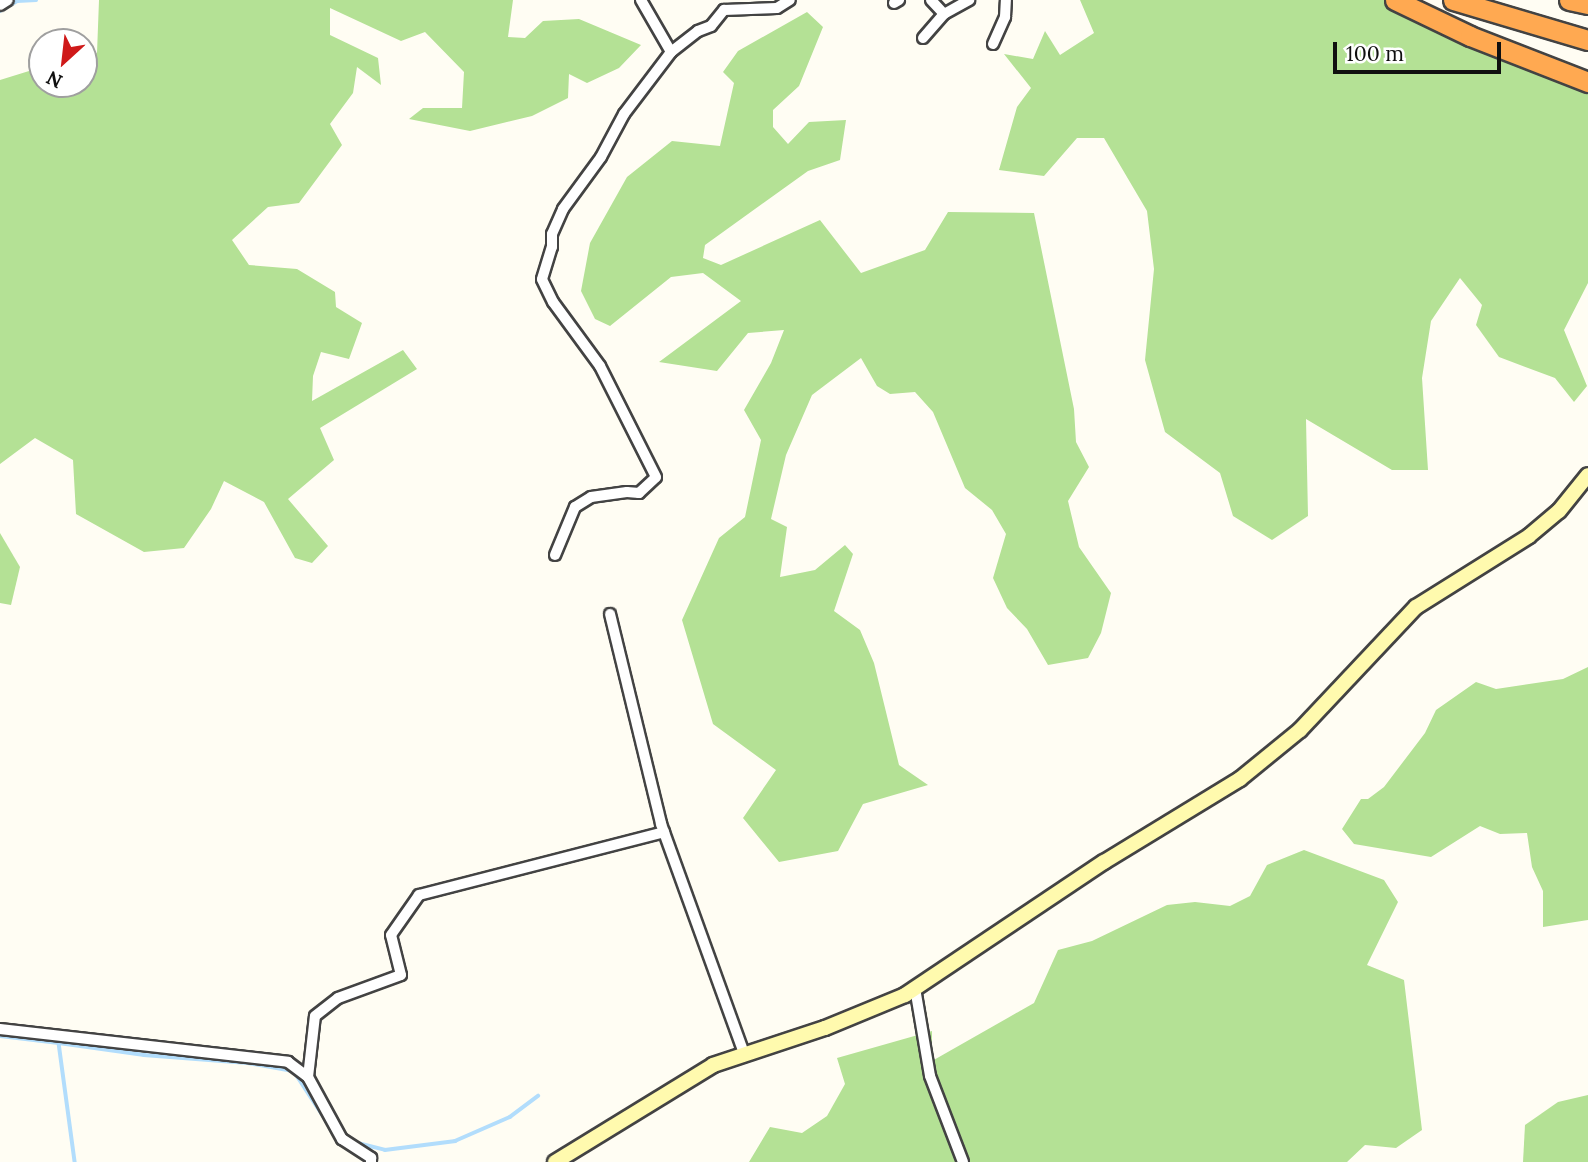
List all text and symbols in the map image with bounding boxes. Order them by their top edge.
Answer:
north arrow [28,28,98,98]
scale bar [1336,28,1504,72]
text: 100 m [1346,40,1404,67]
text: N [42,66,66,94]

